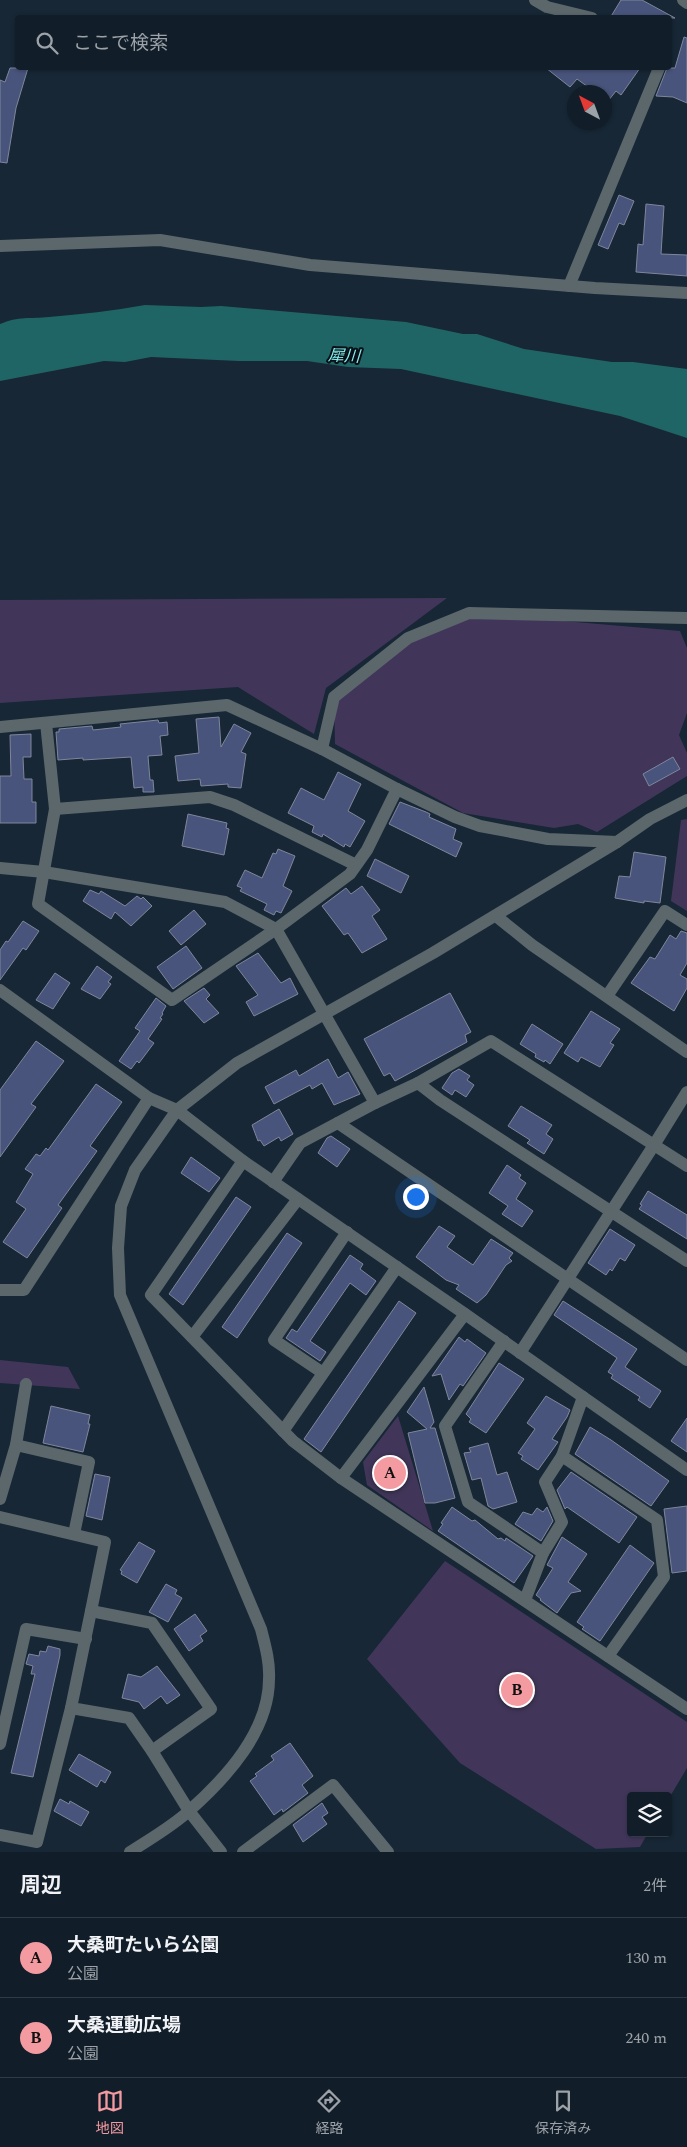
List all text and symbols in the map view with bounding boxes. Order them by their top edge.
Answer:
search box [15,15,672,70]
icon: search [33,29,61,57]
text: ここで検索 [73,29,168,58]
north arrow [567,85,612,130]
water label: 犀川 [327,343,363,369]
your location [403,1184,429,1210]
pin: A [374,1454,406,1492]
pin: B [501,1671,533,1709]
map controls [627,1792,672,1837]
button: layers [627,1792,672,1837]
text: 周辺 [20,1870,62,1902]
text: 2件 [643,1874,667,1898]
text: 大桑町たいら公園 [67,1931,219,1960]
text: A [30,1946,42,1970]
text: 130 m [625,1946,667,1970]
text: 公園 [67,1962,99,1986]
text: 大桑運動広場 [67,2011,181,2040]
text: B [30,2026,42,2050]
text: 240 m [625,2026,667,2050]
text: 公園 [67,2042,99,2066]
tab: 地図 [96,2087,124,2139]
tab: 経路 [315,2087,343,2139]
tab: 保存済み [535,2087,591,2139]

